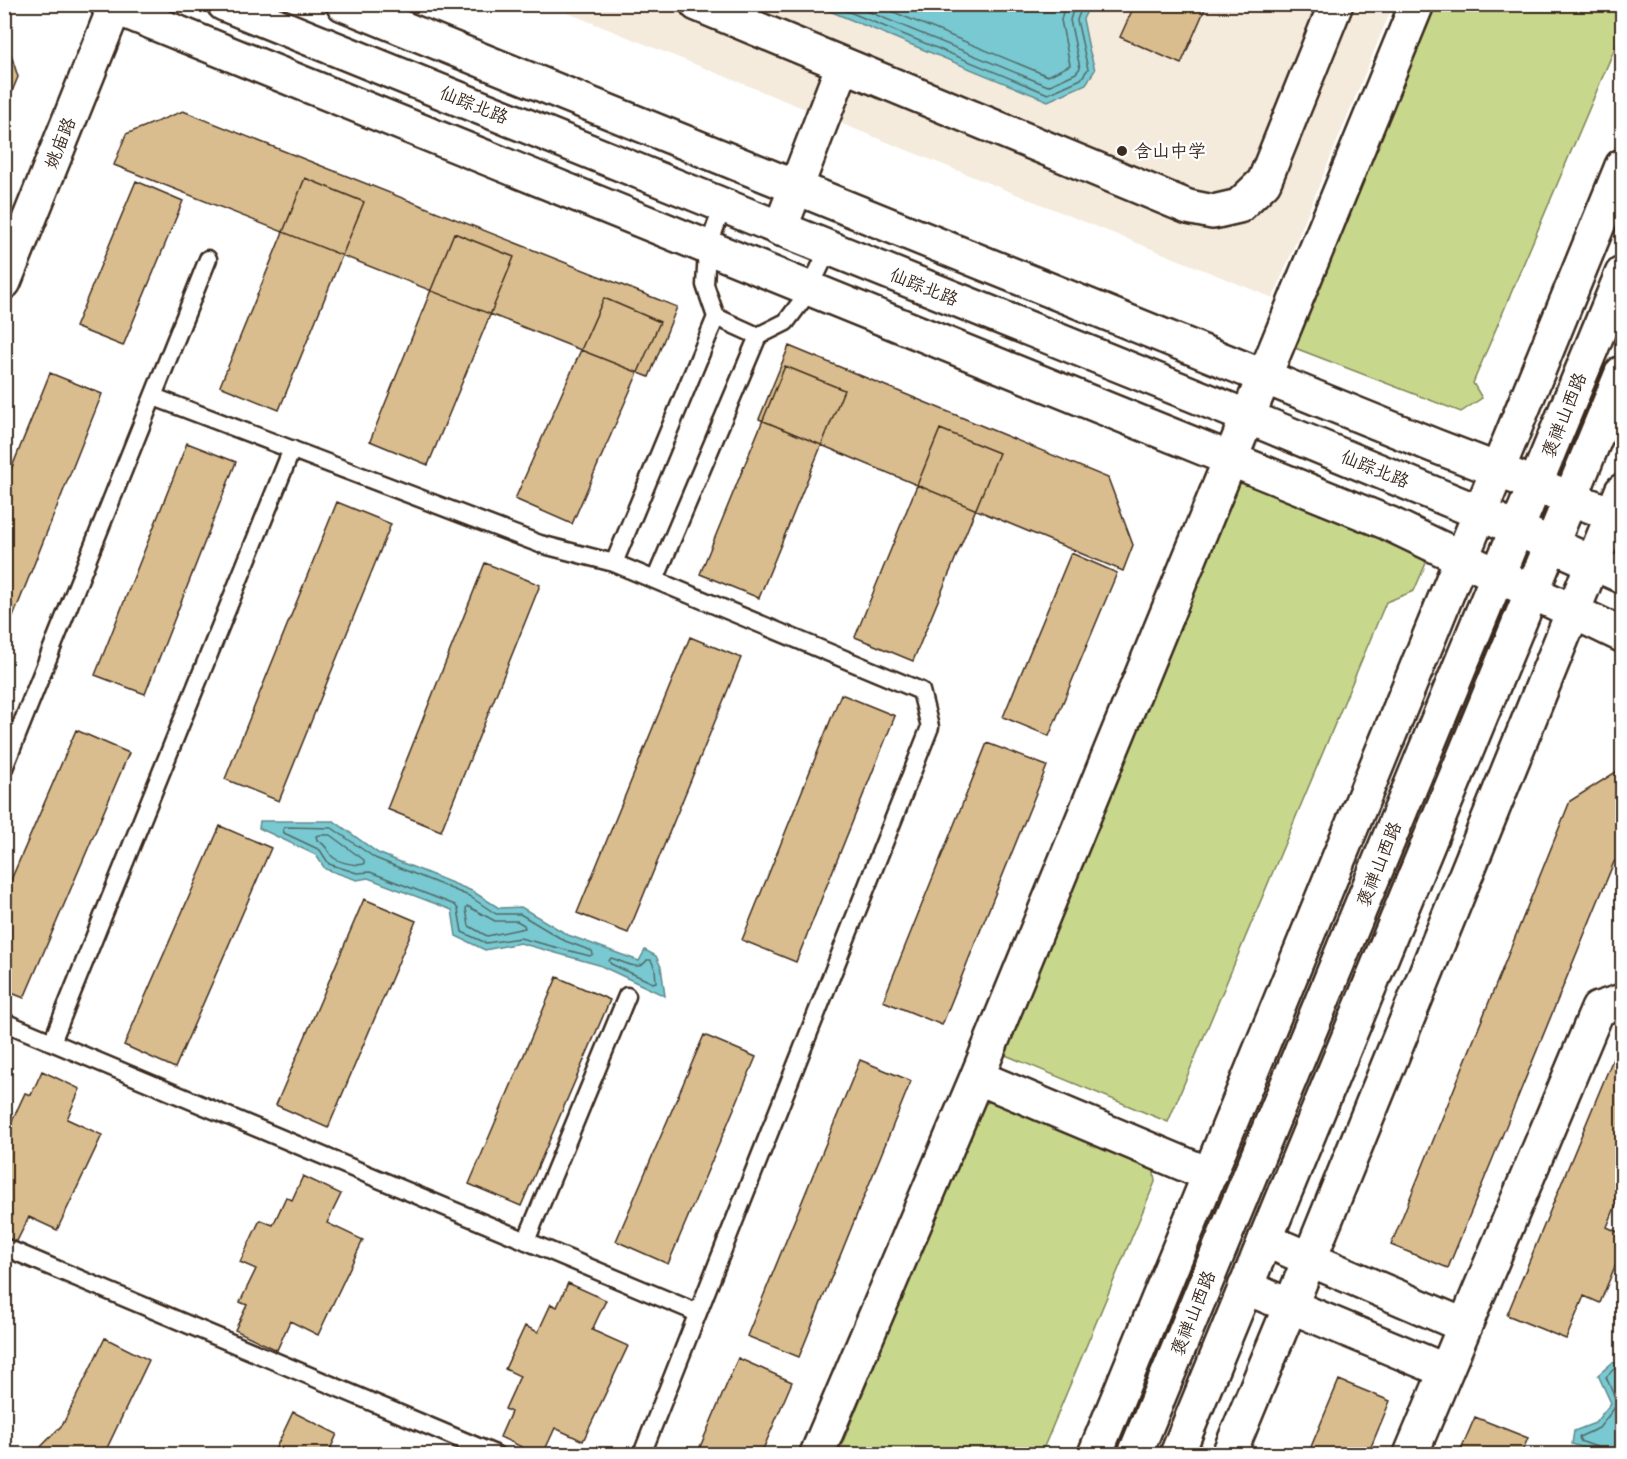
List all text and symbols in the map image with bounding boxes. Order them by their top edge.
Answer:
street label: 仙踪北路 [436,80,512,131]
street label: 姚庙路 [39,113,82,173]
place label: 含山中学 [1134,139,1206,164]
marker: 含山中学 [1115,144,1129,158]
street label: 仙踪北路 [886,262,962,313]
street label: 褒禅山西路 [1536,369,1593,462]
street label: 仙踪北路 [1337,444,1413,495]
street label: 褒禅山西路 [1351,818,1408,911]
street label: 褒禅山西路 [1165,1267,1222,1360]

